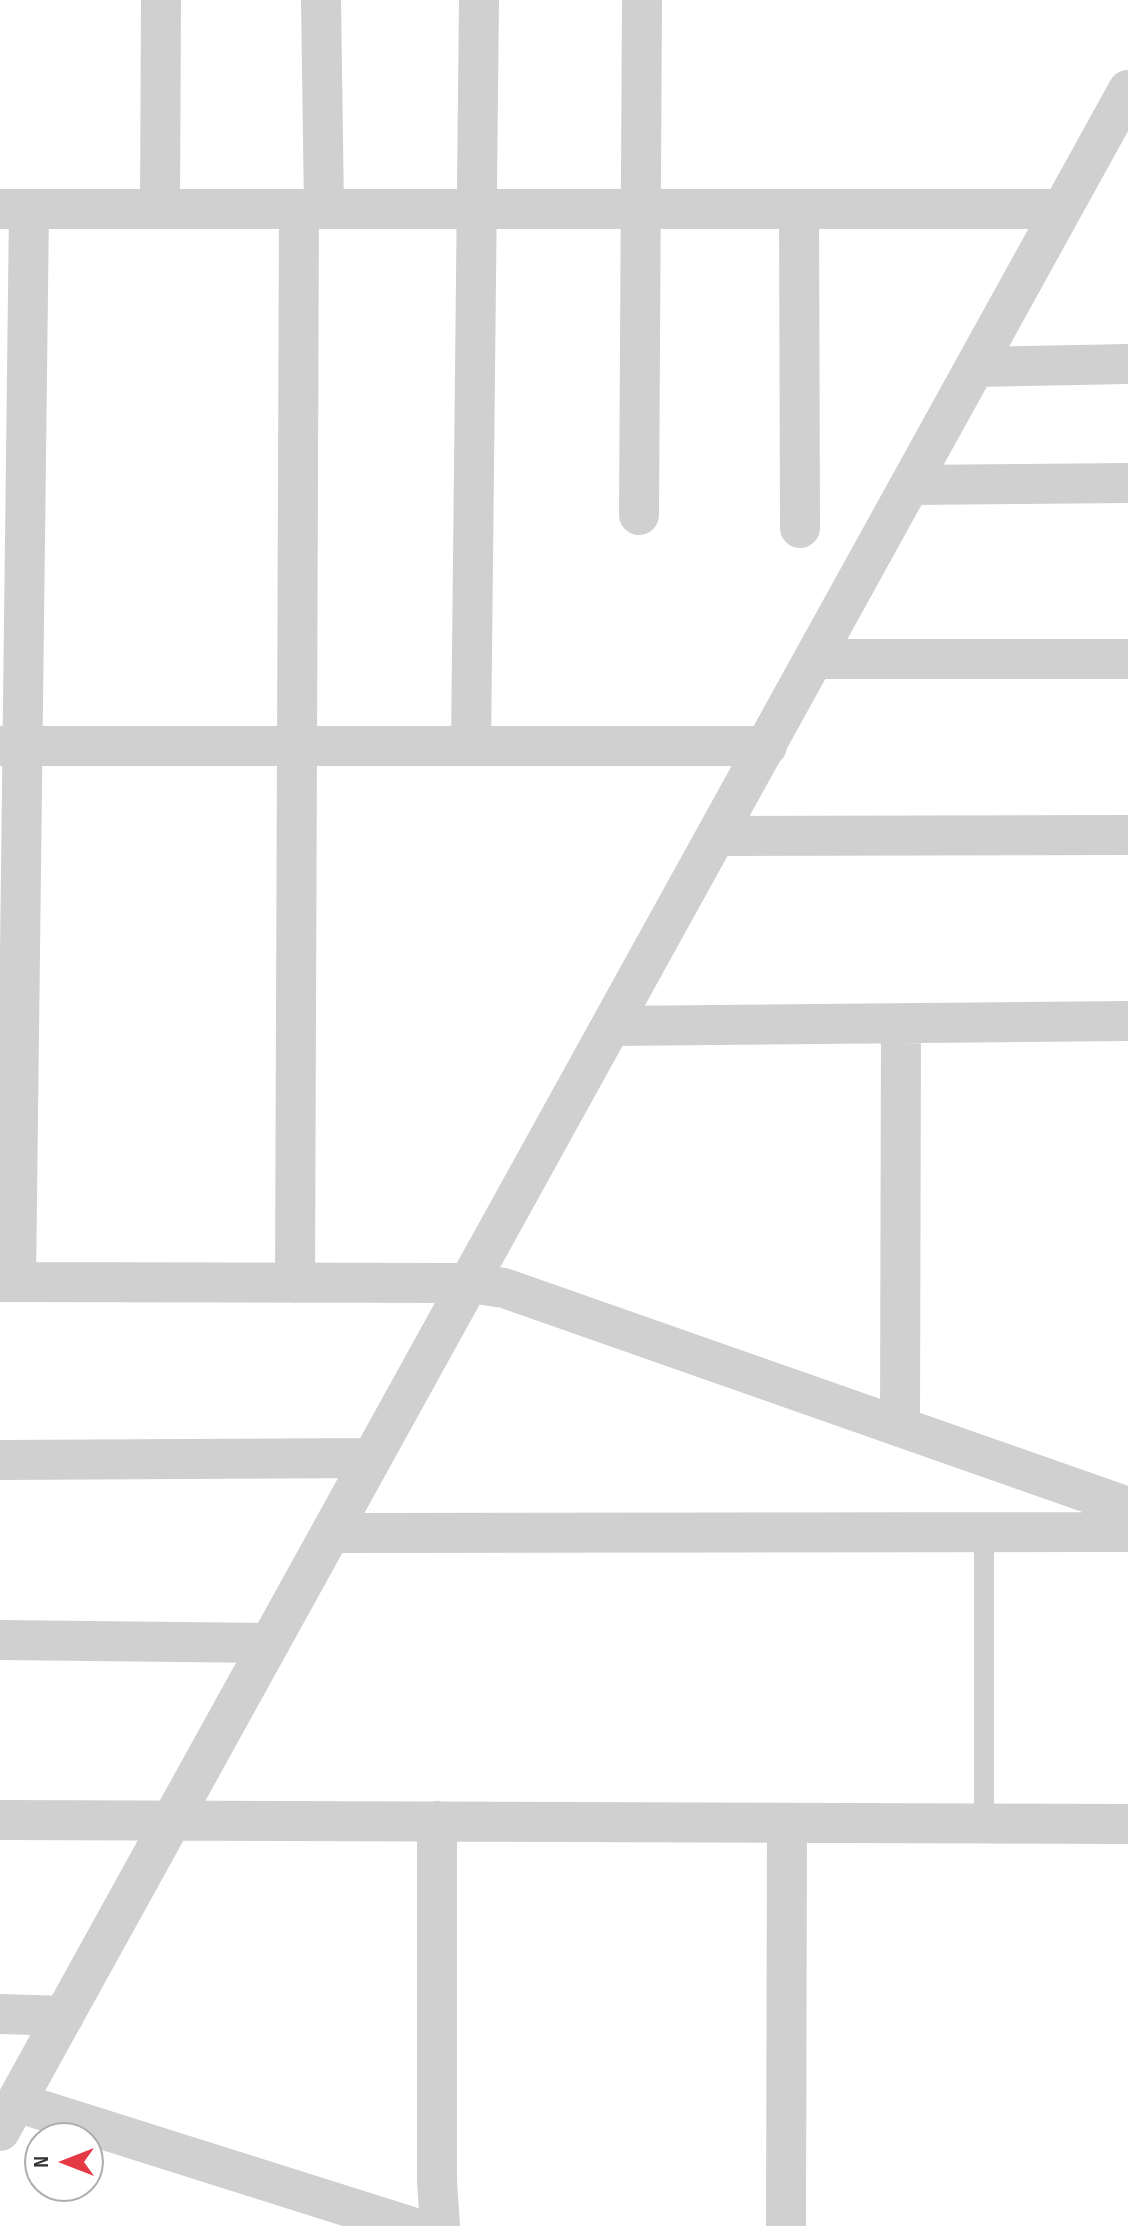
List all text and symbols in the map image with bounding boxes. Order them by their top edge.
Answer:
north arrow [24,2122,104,2202]
text: N [28,2156,55,2168]

